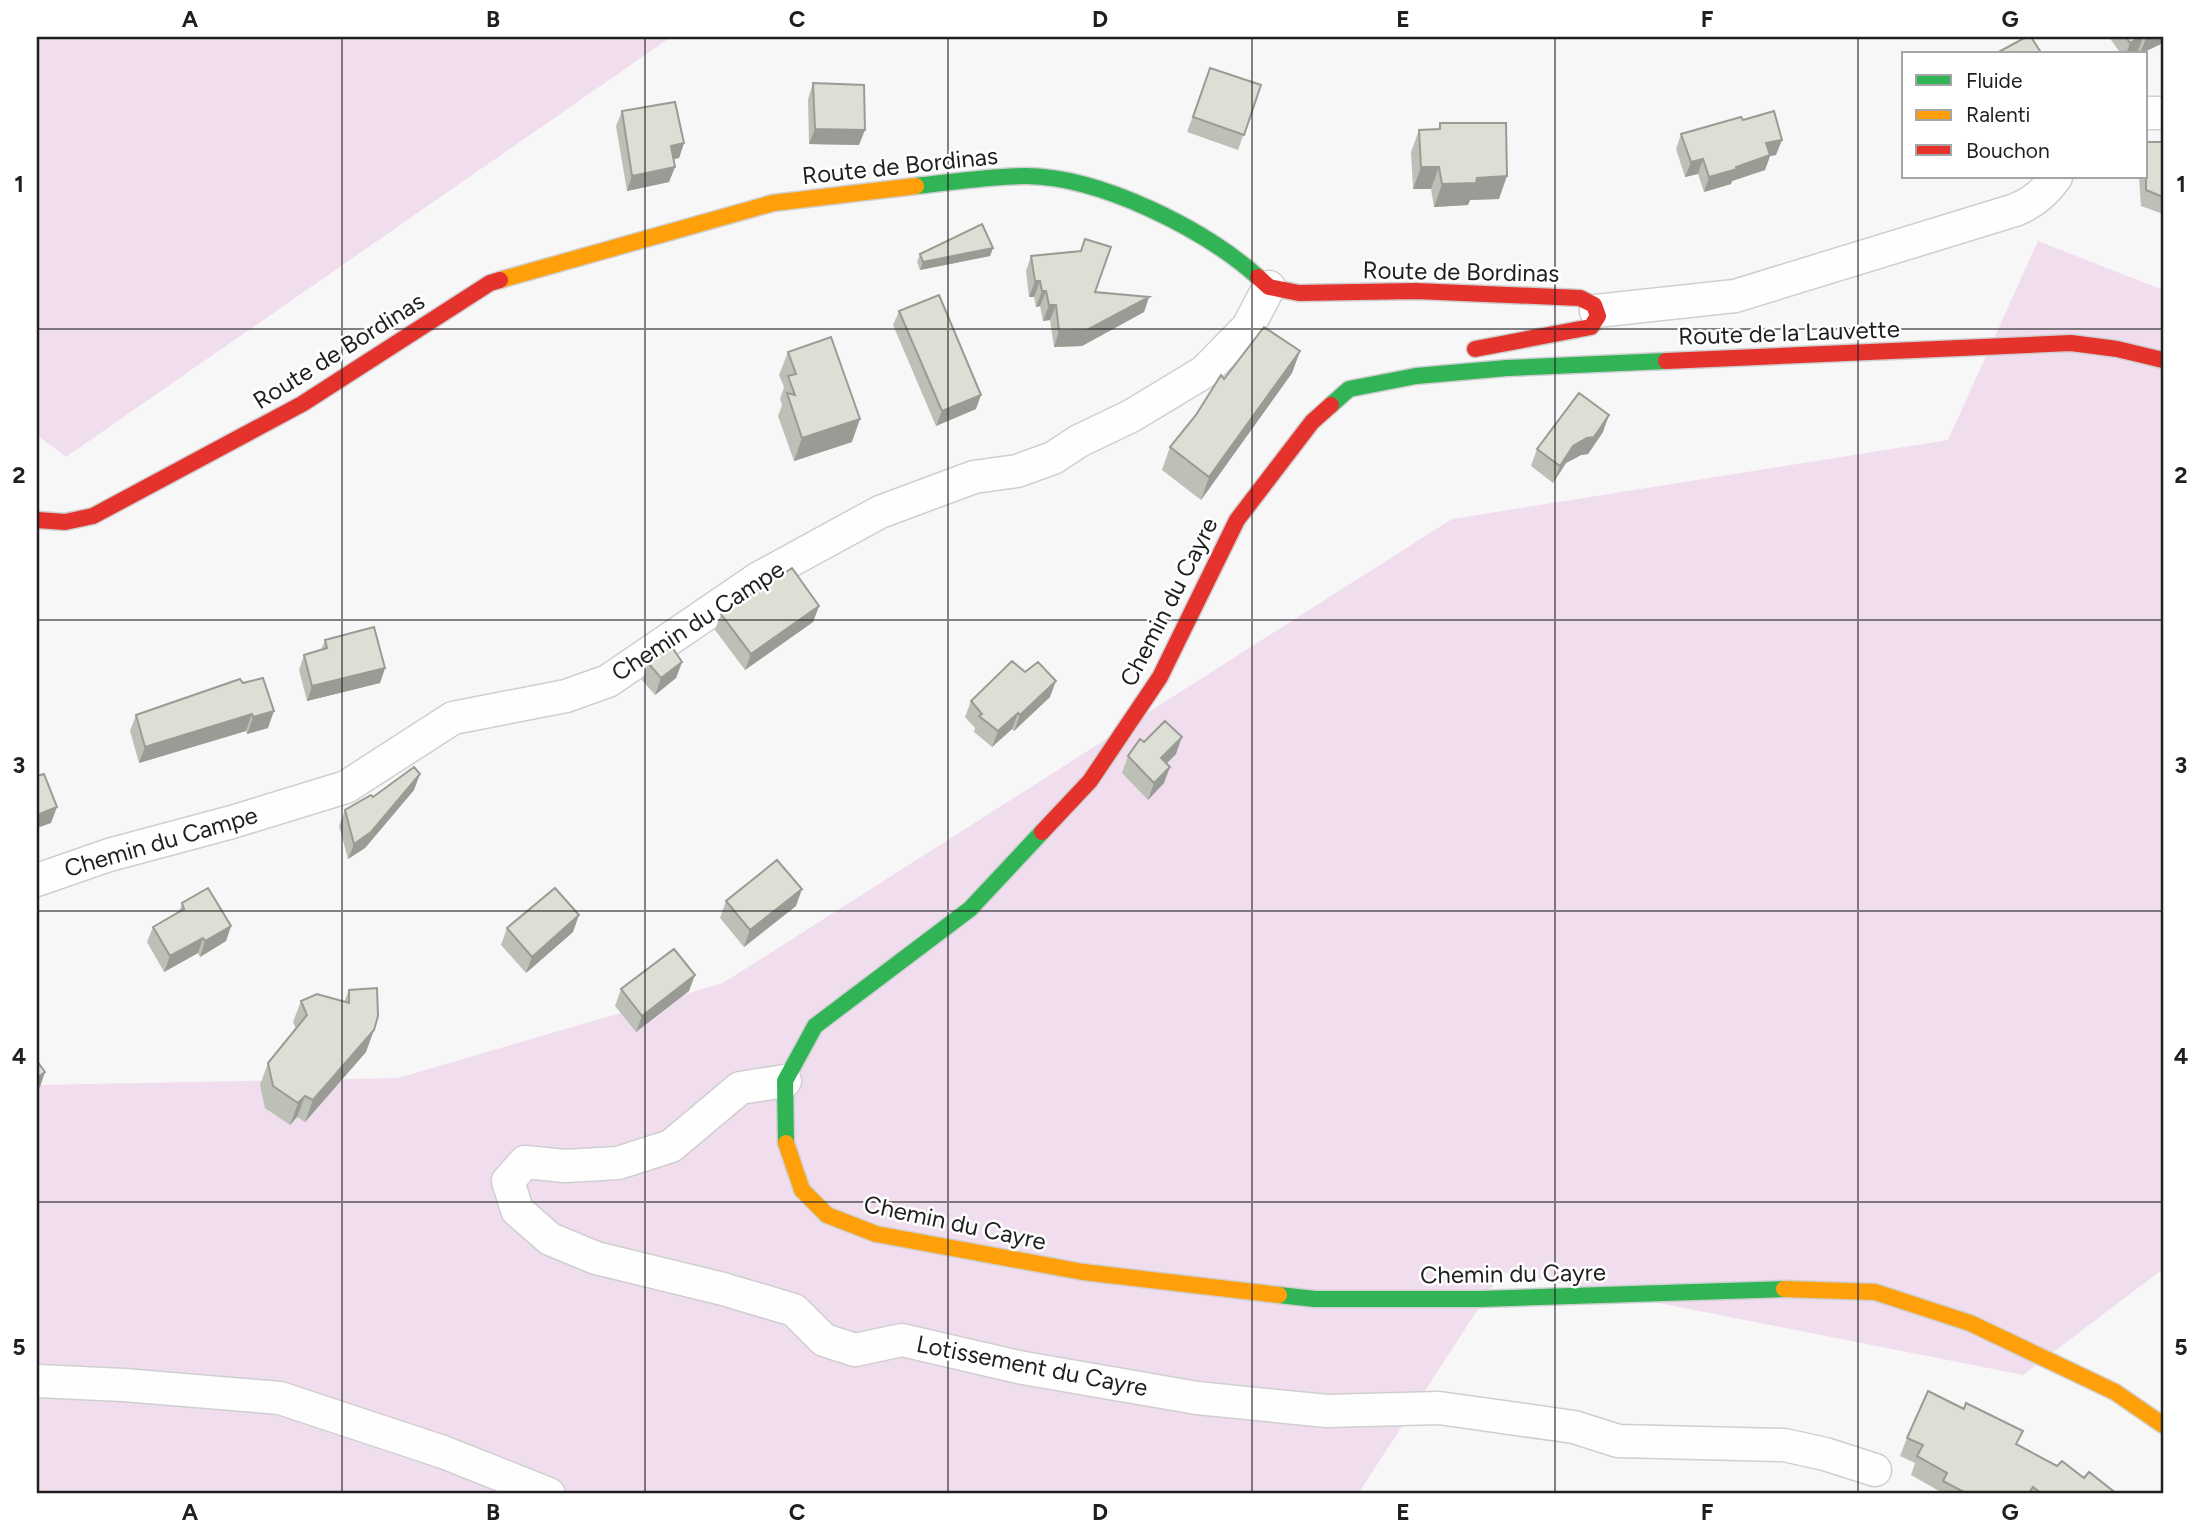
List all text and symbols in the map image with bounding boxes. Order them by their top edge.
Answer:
text: A [182,5,199,33]
text: B [486,5,500,33]
text: C [789,5,806,33]
text: D [1092,5,1108,33]
text: E [1396,5,1410,33]
text: F [1701,5,1714,33]
text: G [2001,5,2019,33]
legend [1902,52,2148,178]
text: Fluide [1966,68,2022,93]
text: Ralenti [1966,102,2030,127]
text: Bouchon [1966,138,2050,163]
street label: Route de Bordinas [801,141,999,190]
text: 1 [14,170,24,198]
text: 1 [2176,170,2186,198]
street label: Route de Bordinas [1362,255,1560,288]
street label: Route de Bordinas [248,286,430,415]
street label: Route de la Lauvette [1678,314,1900,351]
text: 2 [12,461,26,489]
text: 2 [2174,461,2188,489]
street label: Chemin du Cayre [1113,512,1224,691]
street label: Chemin du Campe [606,554,789,687]
text: 3 [13,751,25,779]
text: 3 [2175,751,2187,779]
street label: Chemin du Campe [61,800,261,883]
text: 4 [12,1042,26,1070]
text: 4 [2174,1042,2188,1070]
street label: Chemin du Cayre [861,1189,1049,1256]
street label: Chemin du Cayre [1420,1257,1606,1290]
street label: Lotissement du Cayre [914,1329,1150,1402]
text: 5 [12,1333,26,1361]
text: 5 [2174,1333,2188,1361]
text: A [182,1498,199,1526]
text: B [486,1498,500,1526]
text: C [789,1498,806,1526]
text: D [1092,1498,1108,1526]
text: E [1396,1498,1410,1526]
text: F [1701,1498,1714,1526]
text: G [2001,1498,2019,1526]

